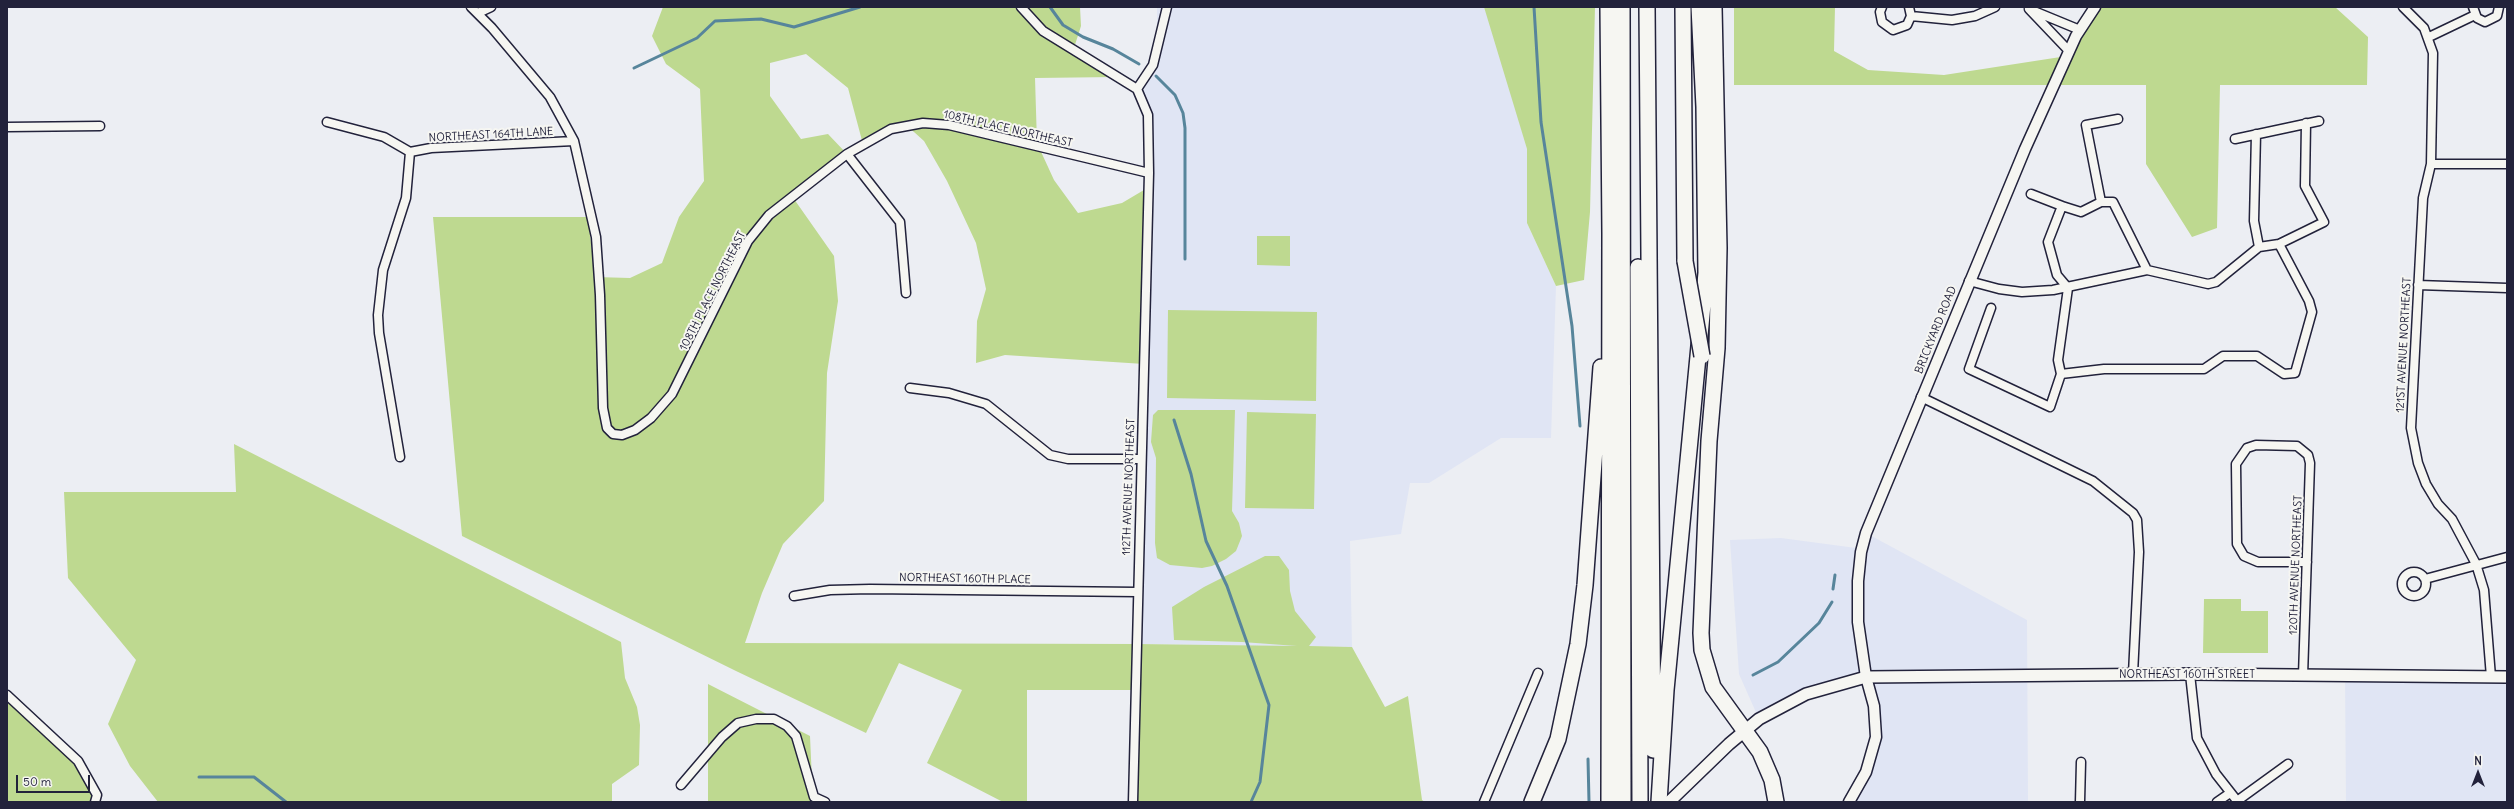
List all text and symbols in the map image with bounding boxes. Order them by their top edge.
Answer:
street label: 108TH PLACE NORTHEAST [942,108,1074,150]
street label: NORTHEAST 164TH LANE [428,125,554,145]
street label: 108TH PLACE NORTHEAST [677,229,749,353]
street label: 121ST AVENUE NORTHEAST [2394,277,2414,413]
street label: BRICKYARD ROAD [1912,284,1960,376]
street label: 112TH AVENUE NORTHEAST [1120,418,1138,556]
street label: 120TH AVENUE NORTHEAST [2287,495,2305,635]
street label: NORTHEAST 160TH PLACE [899,571,1031,587]
street label: NORTHEAST 160TH STREET [2119,668,2255,682]
north arrow [2458,753,2498,793]
text: N [2474,754,2482,768]
scale bar [18,767,92,793]
text: 50 m [23,774,51,789]

